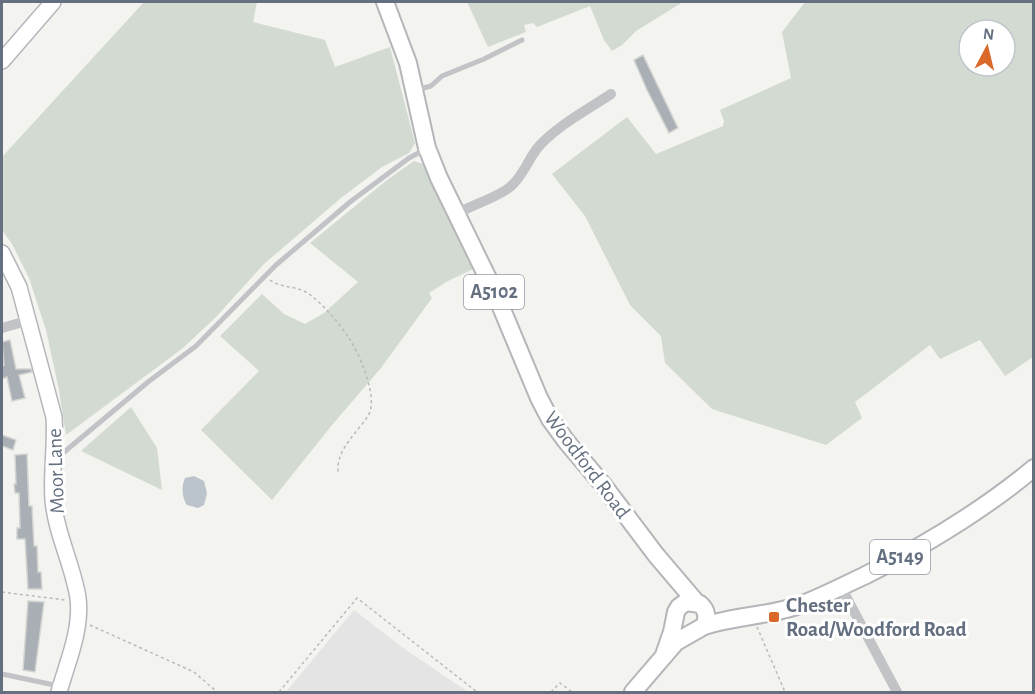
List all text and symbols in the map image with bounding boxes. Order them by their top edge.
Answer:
north arrow [957,18,1017,78]
text: N [982,25,995,43]
road number: A5102 [464,275,524,309]
street label: Woodford Road [540,407,634,523]
street label: Moor Lane [44,428,68,514]
road number: A5149 [870,540,930,574]
place label: Chester Road/Woodford Road [786,595,967,640]
marker: Chester Road/Woodford Road [767,610,781,624]

